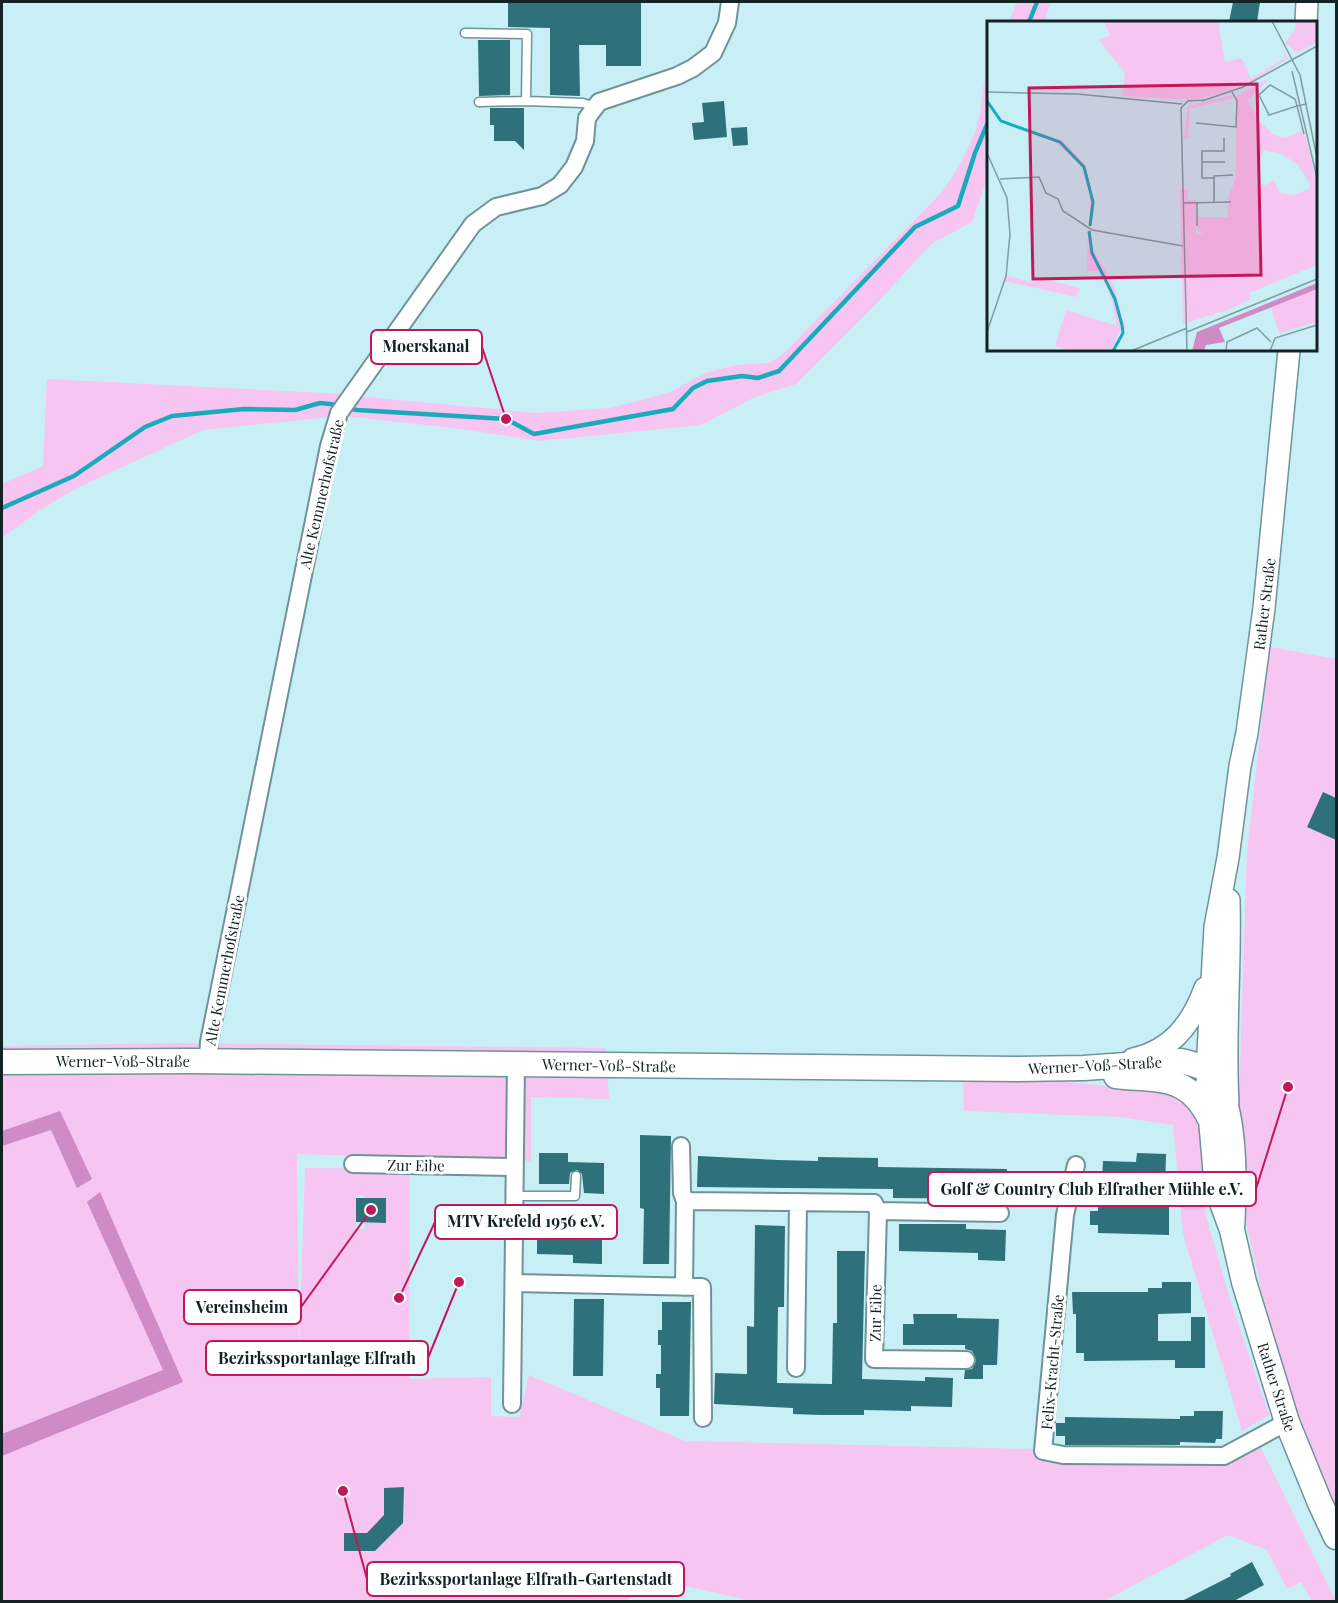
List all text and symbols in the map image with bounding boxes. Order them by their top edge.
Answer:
inset map [987,21,1317,351]
callout: Moerskanal [371,330,482,364]
text: Moerskanal [382,335,470,356]
street label: Alte Kemmerhofstraße [294,417,348,572]
street label: Rather Straße [1248,557,1280,651]
street label: Alte Kemmerhofstraße [199,893,248,1048]
street label: Werner-Voß-Straße [55,1051,190,1071]
street label: Werner-Voß-Straße [1027,1052,1162,1079]
street label: Werner-Voß-Straße [541,1054,676,1076]
street label: Zur Eibe [387,1155,445,1175]
callout: Golf & Country Club Elfrather Mühle e.V. [928,1172,1256,1206]
text: Golf & Country Club Elfrather Mühle e.V. [941,1178,1243,1199]
callout: MTV Krefeld 1956 e.V. [435,1205,617,1239]
text: MTV Krefeld 1956 e.V. [447,1210,605,1231]
street label: Zur Eibe [865,1284,885,1342]
callout: Vereinsheim [184,1290,301,1324]
street label: Felix-Kracht-Straße [1036,1293,1068,1431]
text: Vereinsheim [195,1296,289,1317]
street label: Rather Straße [1253,1340,1301,1434]
callout: Bezirkssportanlage Elfrath [206,1341,428,1375]
text: Bezirkssportanlage Elfrath [218,1347,416,1368]
callout: Bezirkssportanlage Elfrath-Gartenstadt [367,1562,684,1596]
text: Bezirkssportanlage Elfrath-Gartenstadt [379,1568,673,1589]

